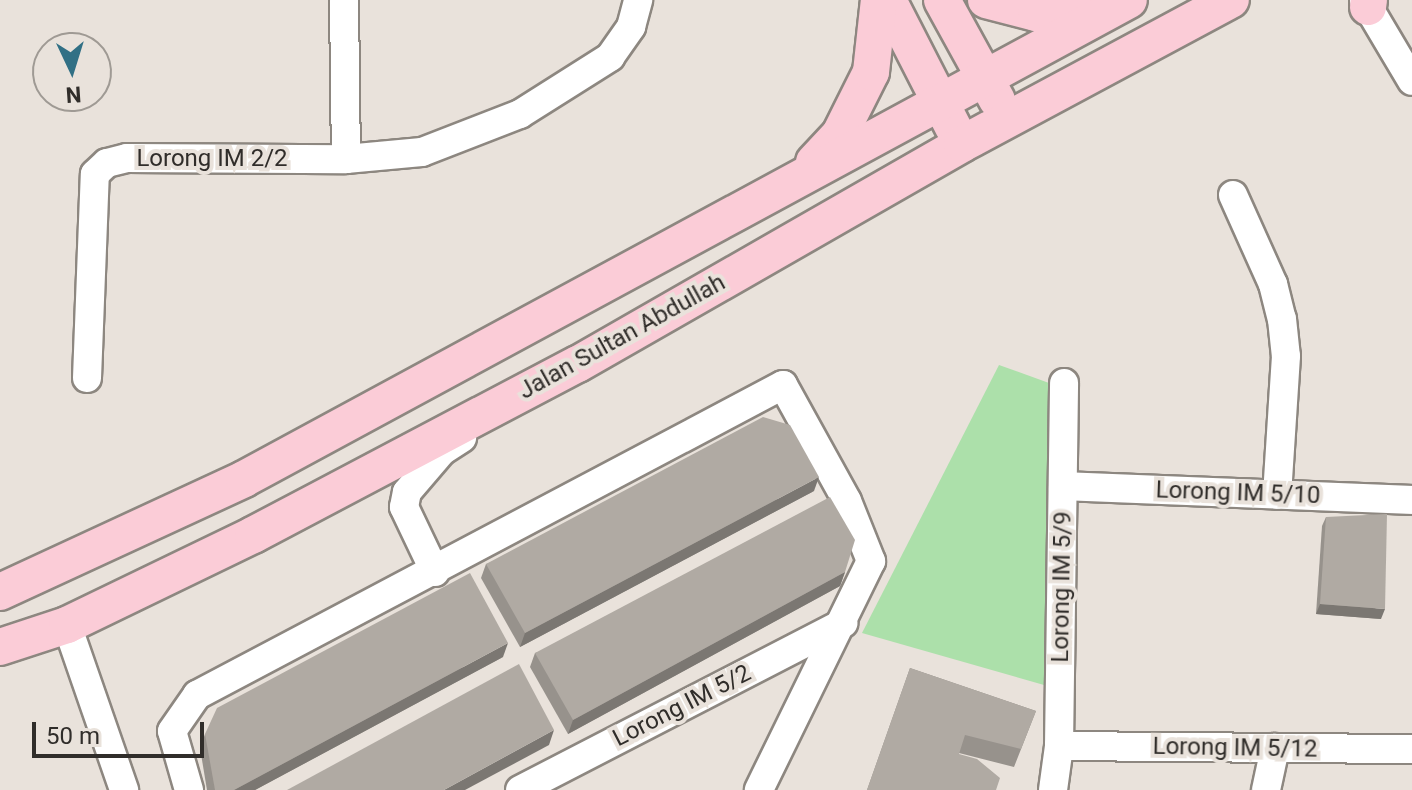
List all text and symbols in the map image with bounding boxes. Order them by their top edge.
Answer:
north arrow [32,32,112,112]
text: N [65,81,82,107]
street label: Lorong IM 2/2 [136,145,288,173]
street label: Jalan Sultan Abdullah [514,268,730,406]
street label: Lorong IM 5/10 [1155,476,1321,510]
street label: Lorong IM 5/9 [1046,511,1078,663]
street label: Lorong IM 5/2 [608,659,756,753]
scale bar [36,706,208,756]
text: 50 m [46,722,100,750]
street label: Lorong IM 5/12 [1152,732,1318,764]

